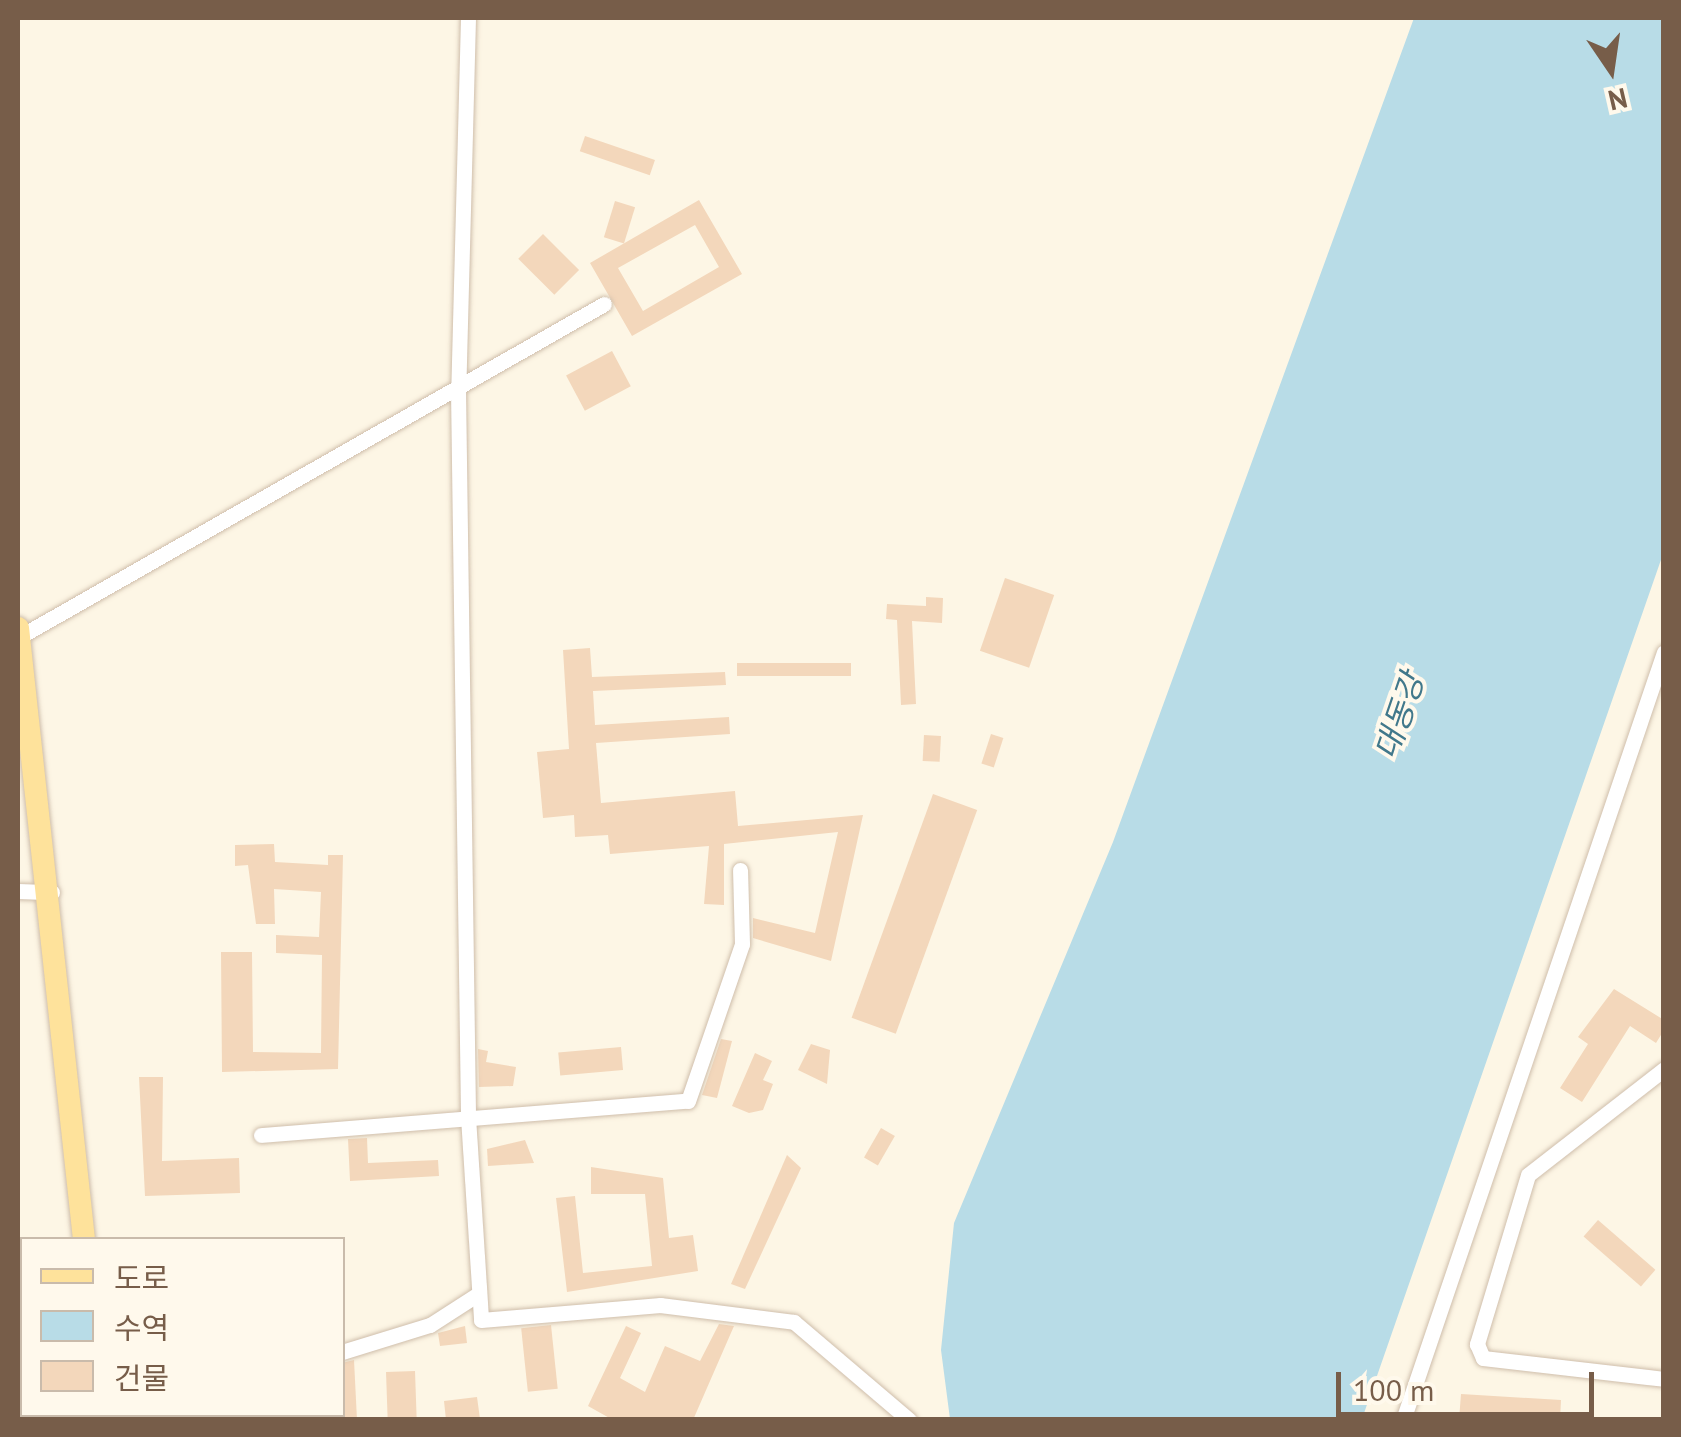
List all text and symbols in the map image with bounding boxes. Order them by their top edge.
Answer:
north arrow [1561,20,1661,120]
text: N [1605,80,1631,120]
water label: 대동강 [1366,668,1432,764]
legend [20,1237,345,1417]
text: 도로 [114,1258,169,1297]
text: 수역 [114,1308,169,1347]
scale bar [1341,1352,1598,1414]
text: 건물 [114,1358,169,1397]
text: 100 m [1353,1370,1434,1409]

